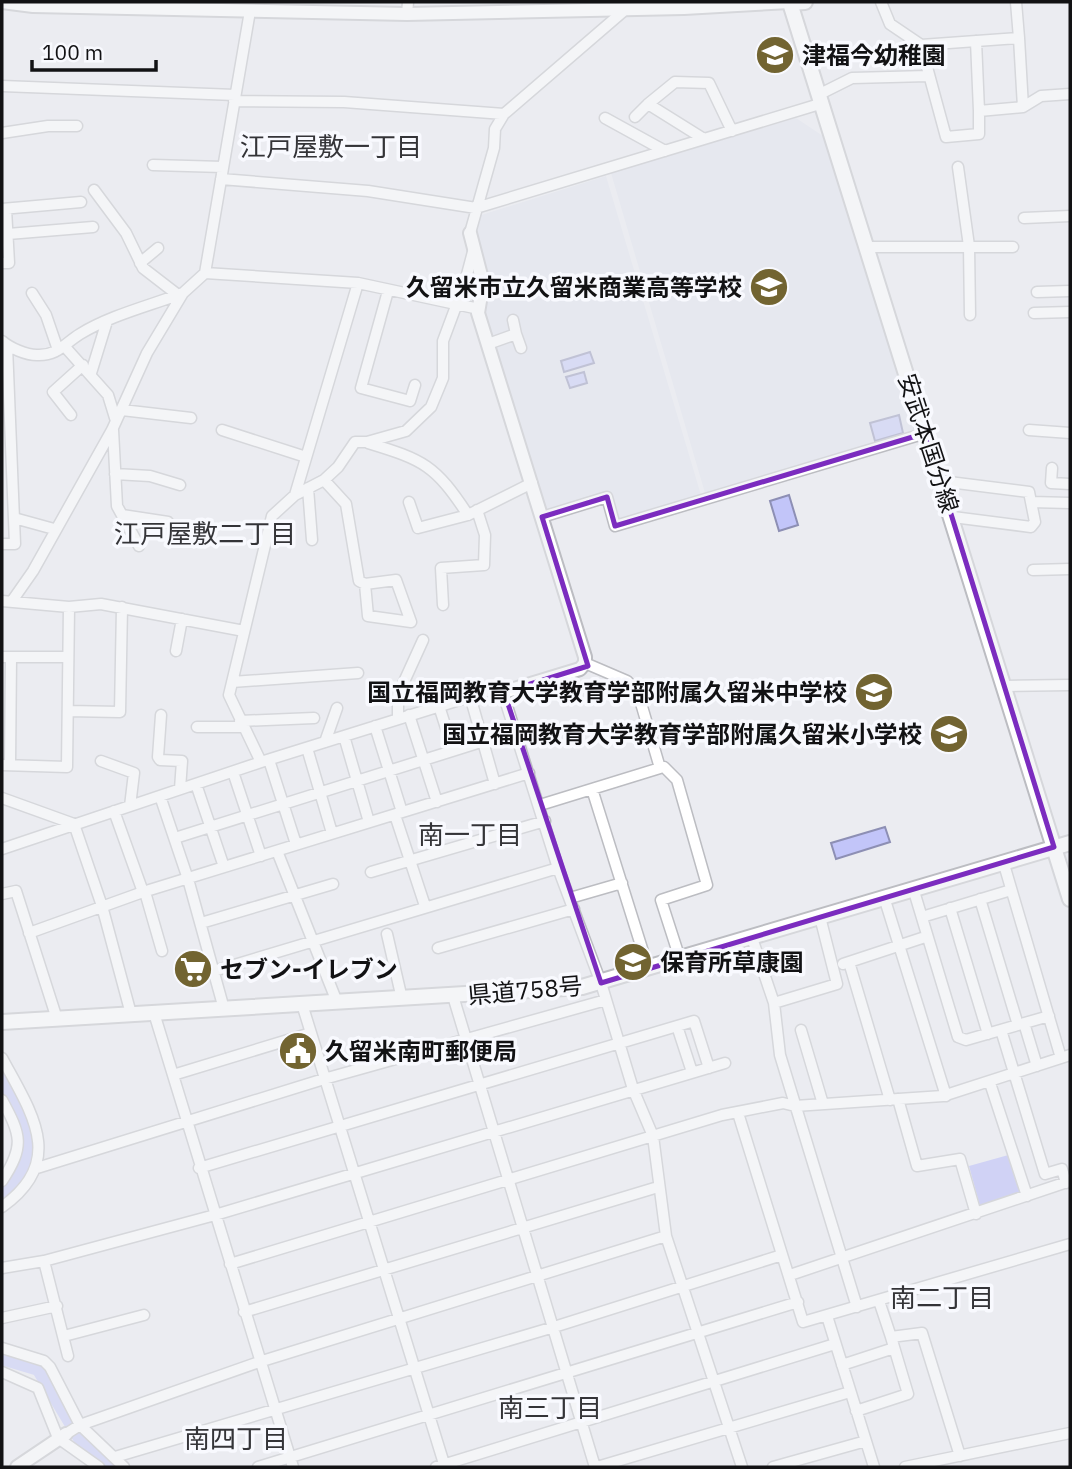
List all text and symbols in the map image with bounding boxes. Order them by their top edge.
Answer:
scale bar [32,28,156,72]
school or university icon: 津福今幼稚園 [754,34,796,76]
text: 100 m [42,38,103,66]
place label: 津福今幼稚園 [802,39,946,71]
district label: 江戸屋敷一丁目 [240,129,422,163]
school or university icon: 久留米市立久留米商業高等学校 [748,266,790,308]
place label: 久留米市立久留米商業高等学校 [406,271,742,303]
street label: 安武本国分線 [892,370,966,516]
district label: 江戸屋敷二丁目 [114,516,296,550]
school or university icon: 国立福岡教育大学教育学部附属久留米中学校 [853,671,895,713]
place label: 国立福岡教育大学教育学部附属久留米中学校 [367,676,847,708]
school or university icon: 国立福岡教育大学教育学部附属久留米小学校 [928,713,970,755]
place label: 国立福岡教育大学教育学部附属久留米小学校 [442,718,922,750]
district label: 南一丁目 [418,817,522,851]
school or university icon: 保育所草康園 [612,941,654,983]
place label: 保育所草康園 [660,946,804,978]
supermarket icon: セブン-イレブン [172,948,214,990]
place label: セブン-イレブン [220,953,398,985]
street label: 県道758号 [466,969,584,1011]
public building icon: 久留米南町郵便局 [277,1030,319,1072]
place label: 久留米南町郵便局 [325,1035,517,1067]
district label: 南二丁目 [890,1280,994,1314]
district label: 南三丁目 [498,1390,602,1424]
district label: 南四丁目 [184,1421,288,1455]

